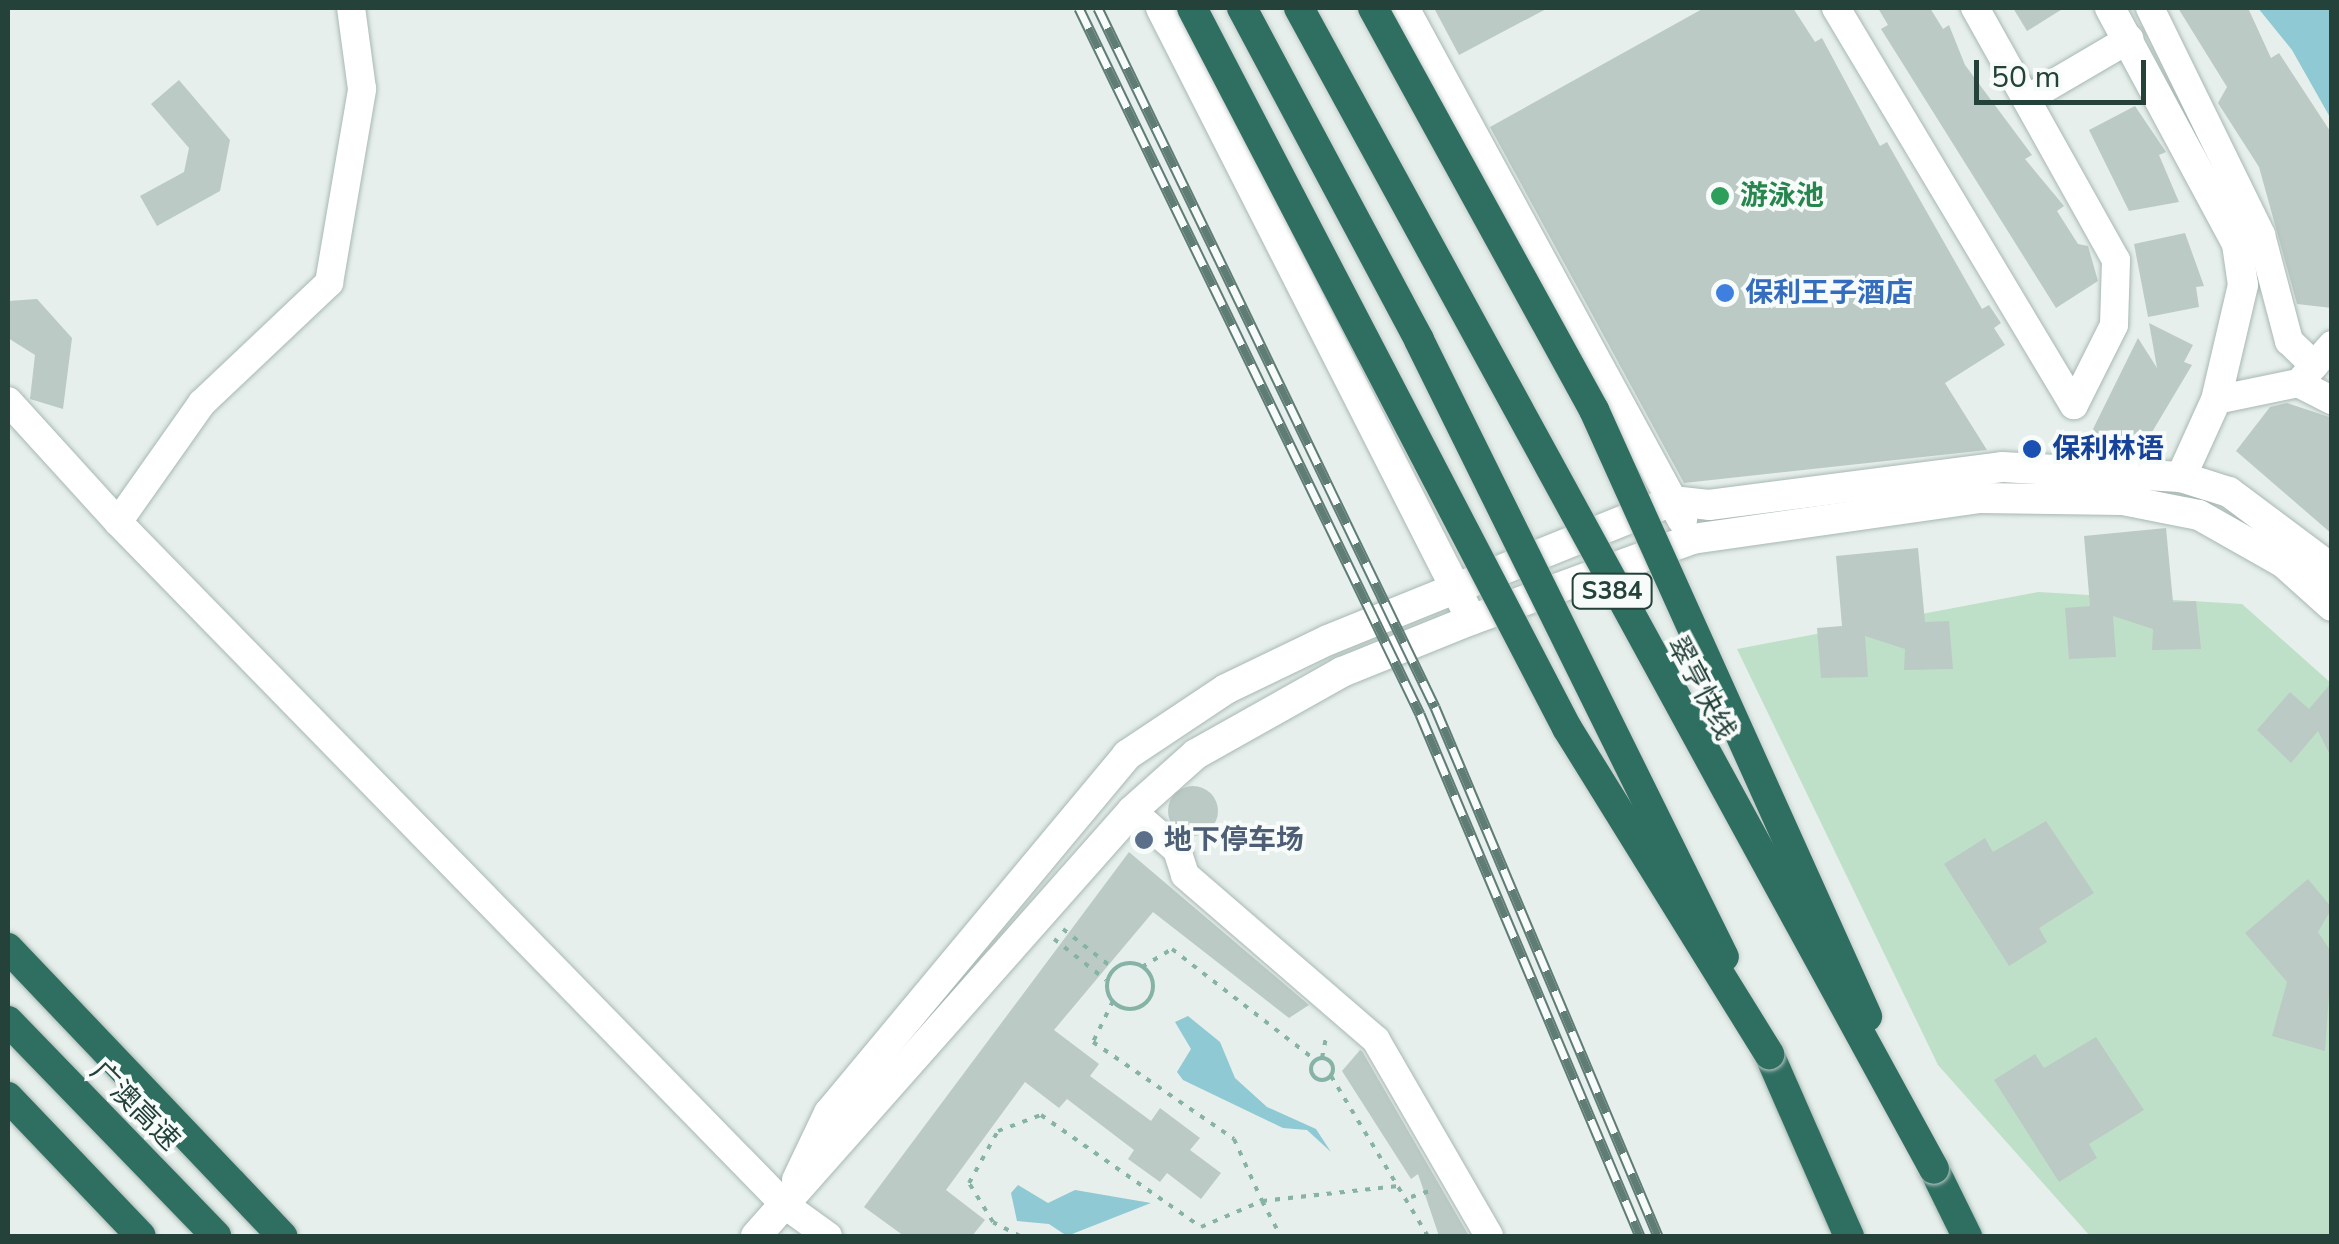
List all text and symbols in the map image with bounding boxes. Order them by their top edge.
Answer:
scale bar [1979,40,2152,102]
text: 50 m [1991,57,2060,98]
place label: 游泳池 [1740,179,1824,213]
marker: 游泳池 [1709,185,1731,207]
place label: 保利王子酒店 [1745,276,1913,310]
marker: 保利王子酒店 [1714,282,1736,304]
place label: 保利林语 [2052,432,2164,466]
marker: 保利林语 [2021,438,2043,460]
road number: S384 [1570,571,1654,611]
street label: 翠亨快线 [1660,631,1742,745]
place label: 地下停车场 [1164,823,1304,857]
marker: 地下停车场 [1133,829,1155,851]
street label: 广澳高速 [84,1055,186,1157]

